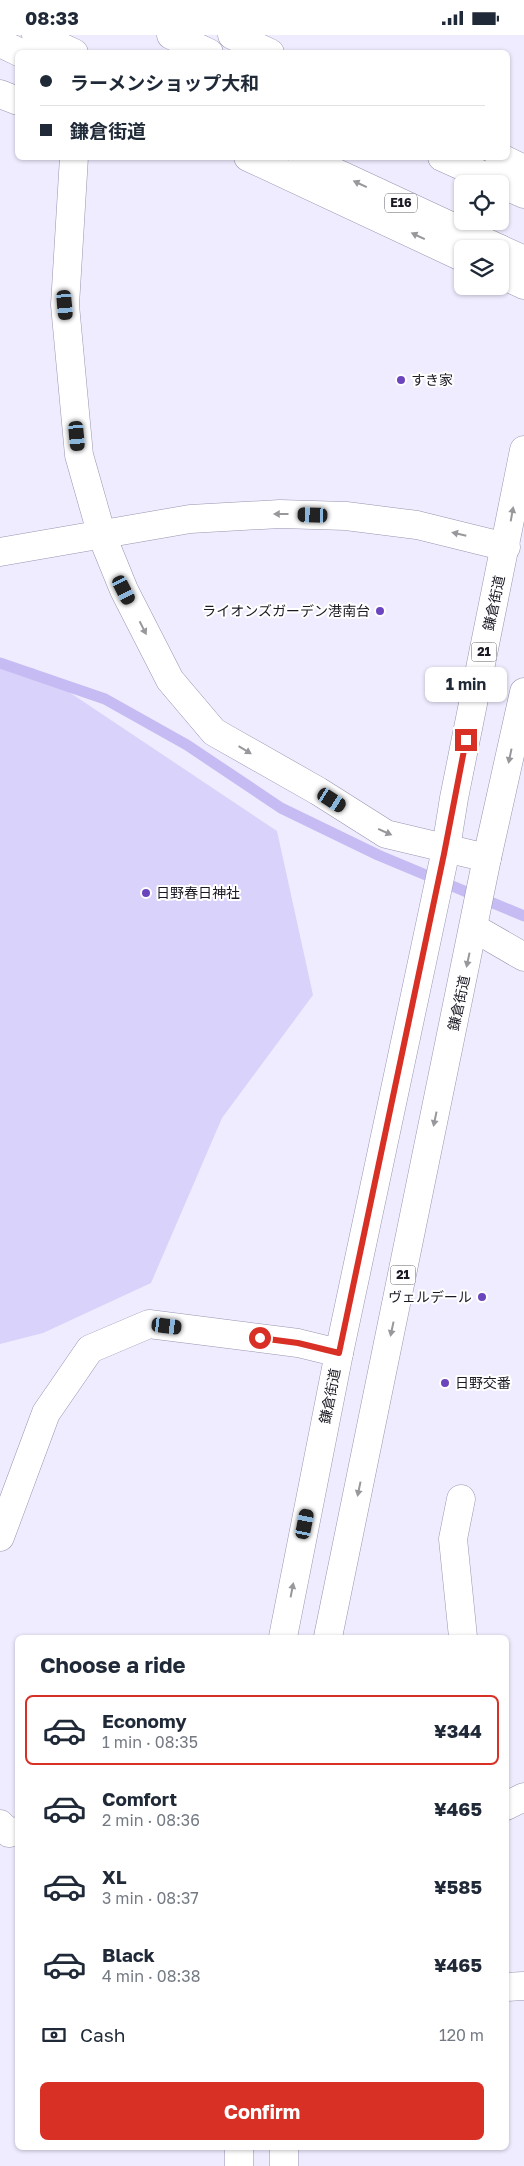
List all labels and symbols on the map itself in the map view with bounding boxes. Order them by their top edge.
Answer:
one-way arrow [353,180,367,188]
road number: E16 [385,193,417,213]
one-way arrow [411,232,425,240]
car [56,289,73,321]
place label: すき家 [411,371,453,388]
marker: すき家 [395,374,407,386]
car [68,420,85,452]
car [297,507,328,523]
one-way arrow [508,507,516,522]
one-way arrow [272,510,288,518]
one-way arrow [451,530,467,538]
car [110,573,137,607]
street label: 鎌倉街道 [479,574,508,632]
place label: ライオンズガーデン港南台 [202,602,370,619]
marker: ライオンズガーデン港南台 [374,605,386,617]
one-way arrow [139,621,147,635]
road number: 21 [472,643,496,661]
callout: 1 min [425,667,507,703]
route end [455,729,477,751]
one-way arrow [238,746,251,755]
one-way arrow [506,749,514,764]
car [315,786,348,814]
one-way arrow [378,829,392,837]
place label: 日野春日神社 [156,884,240,901]
marker: 日野春日神社 [140,887,152,899]
one-way arrow [463,952,471,968]
street label: 鎌倉街道 [444,974,473,1032]
one-way arrow [431,1111,439,1126]
road number: 21 [390,1265,416,1285]
place label: ヴェルデール [388,1288,472,1305]
marker: ヴェルデール [476,1291,488,1303]
car [151,1317,182,1335]
one-way arrow [388,1322,396,1337]
route start [249,1327,271,1349]
street label: 鎌倉街道 [316,1367,343,1425]
place label: 日野交番 [455,1374,511,1391]
marker: 日野交番 [439,1377,451,1389]
one-way arrow [355,1481,363,1496]
car [294,1508,315,1540]
one-way arrow [288,1582,296,1597]

